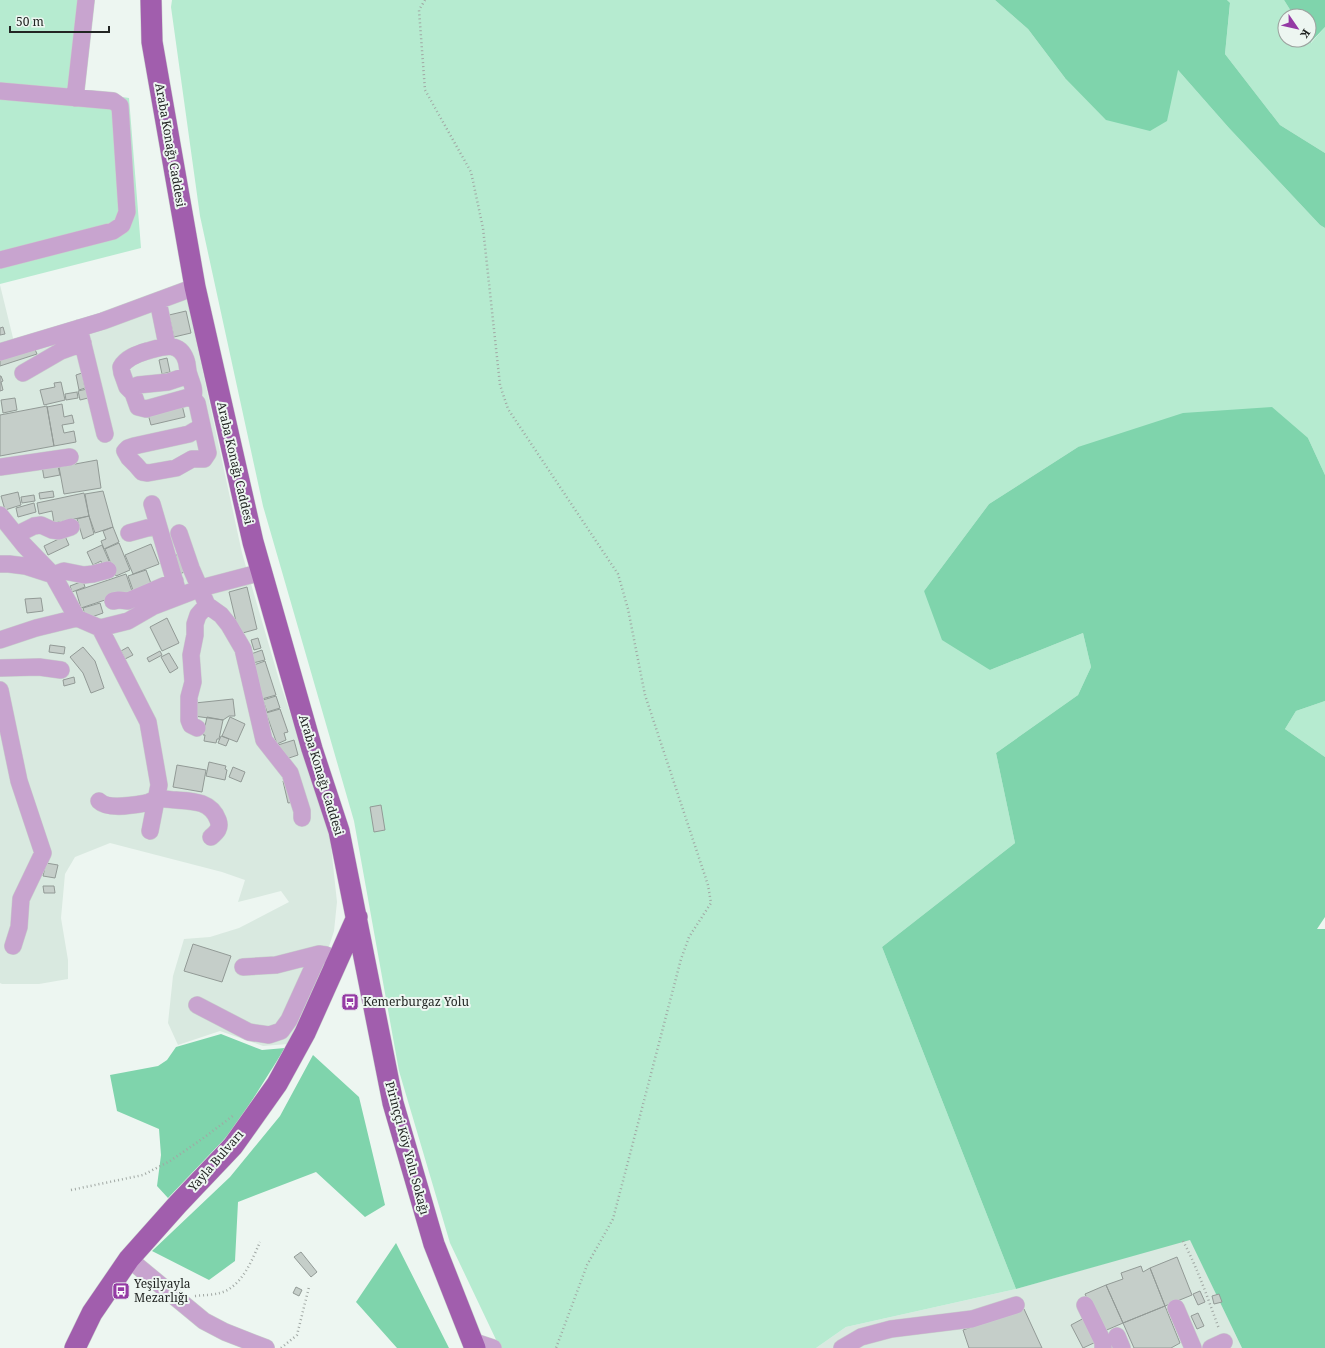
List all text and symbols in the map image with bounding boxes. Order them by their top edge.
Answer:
scale bar [10,8,109,34]
north arrow [1277,8,1317,48]
text: 50 m [16,13,44,30]
text: K [1297,26,1314,42]
street label: Araba Konağı Caddesi [151,82,190,208]
street label: Araba Konağı Caddesi [213,400,258,526]
street label: Araba Konağı Caddesi [295,712,348,837]
bus stop icon: Kemerburgaz Yolu [340,992,360,1012]
place label: Kemerburgaz Yolu [363,993,469,1010]
street label: Pirinççi Köy Yolu Sokağı [381,1079,434,1217]
street label: Yayla Bulvarı [184,1126,247,1196]
place label: Yeşilyayla Mezarlığı [133,1275,191,1306]
bus stop icon: Yeşilyayla Mezarlığı [111,1281,131,1301]

